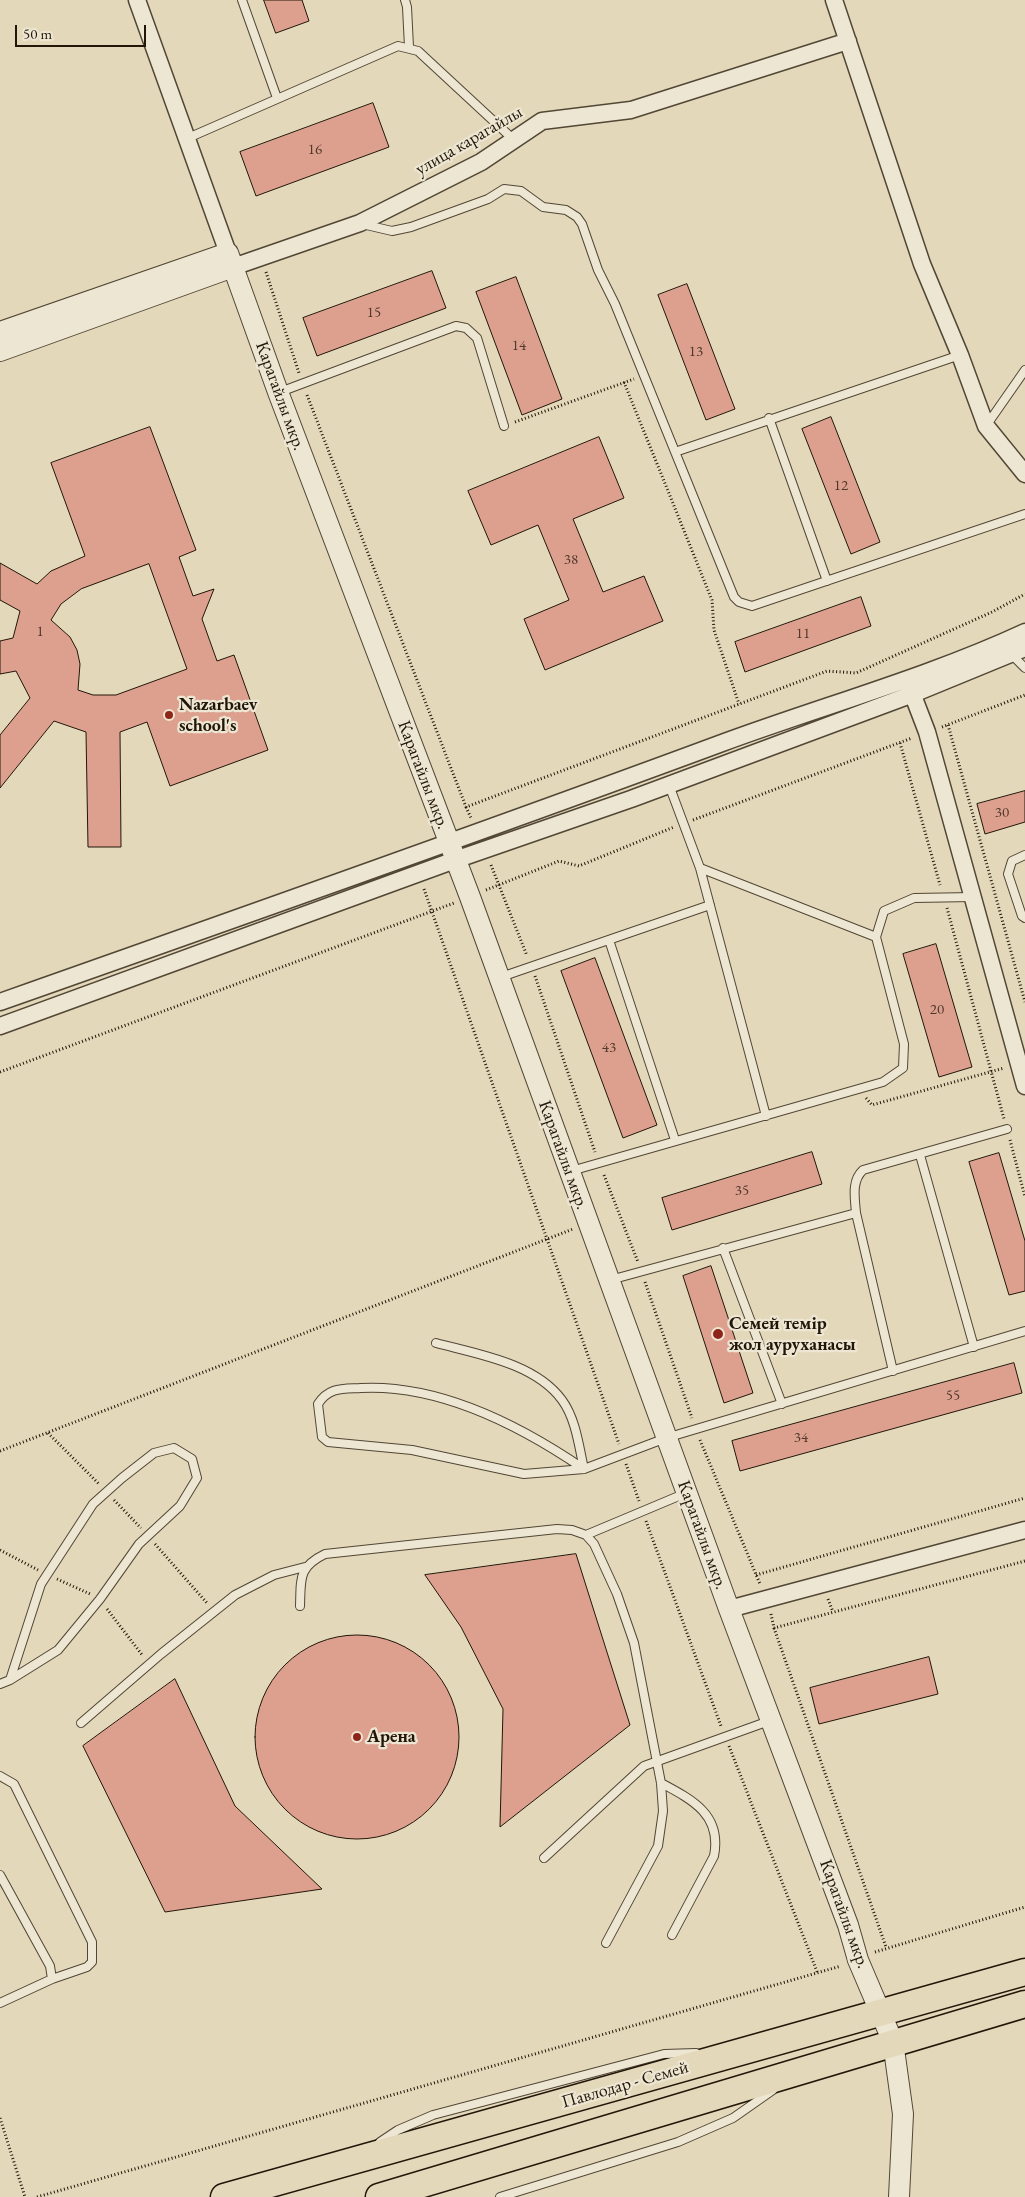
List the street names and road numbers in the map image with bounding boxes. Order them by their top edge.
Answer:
street label: улица карагайлы [412,102,526,180]
street label: Карагайлы мкр. [250,339,310,453]
street label: Карагайлы мкр. [392,718,454,832]
street label: Карагайлы мкр. [533,1098,593,1212]
street label: Карагайлы мкр. [672,1478,732,1592]
street label: Карагайлы мкр. [814,1857,874,1971]
street label: Павлодар - Семей [559,2057,691,2113]

